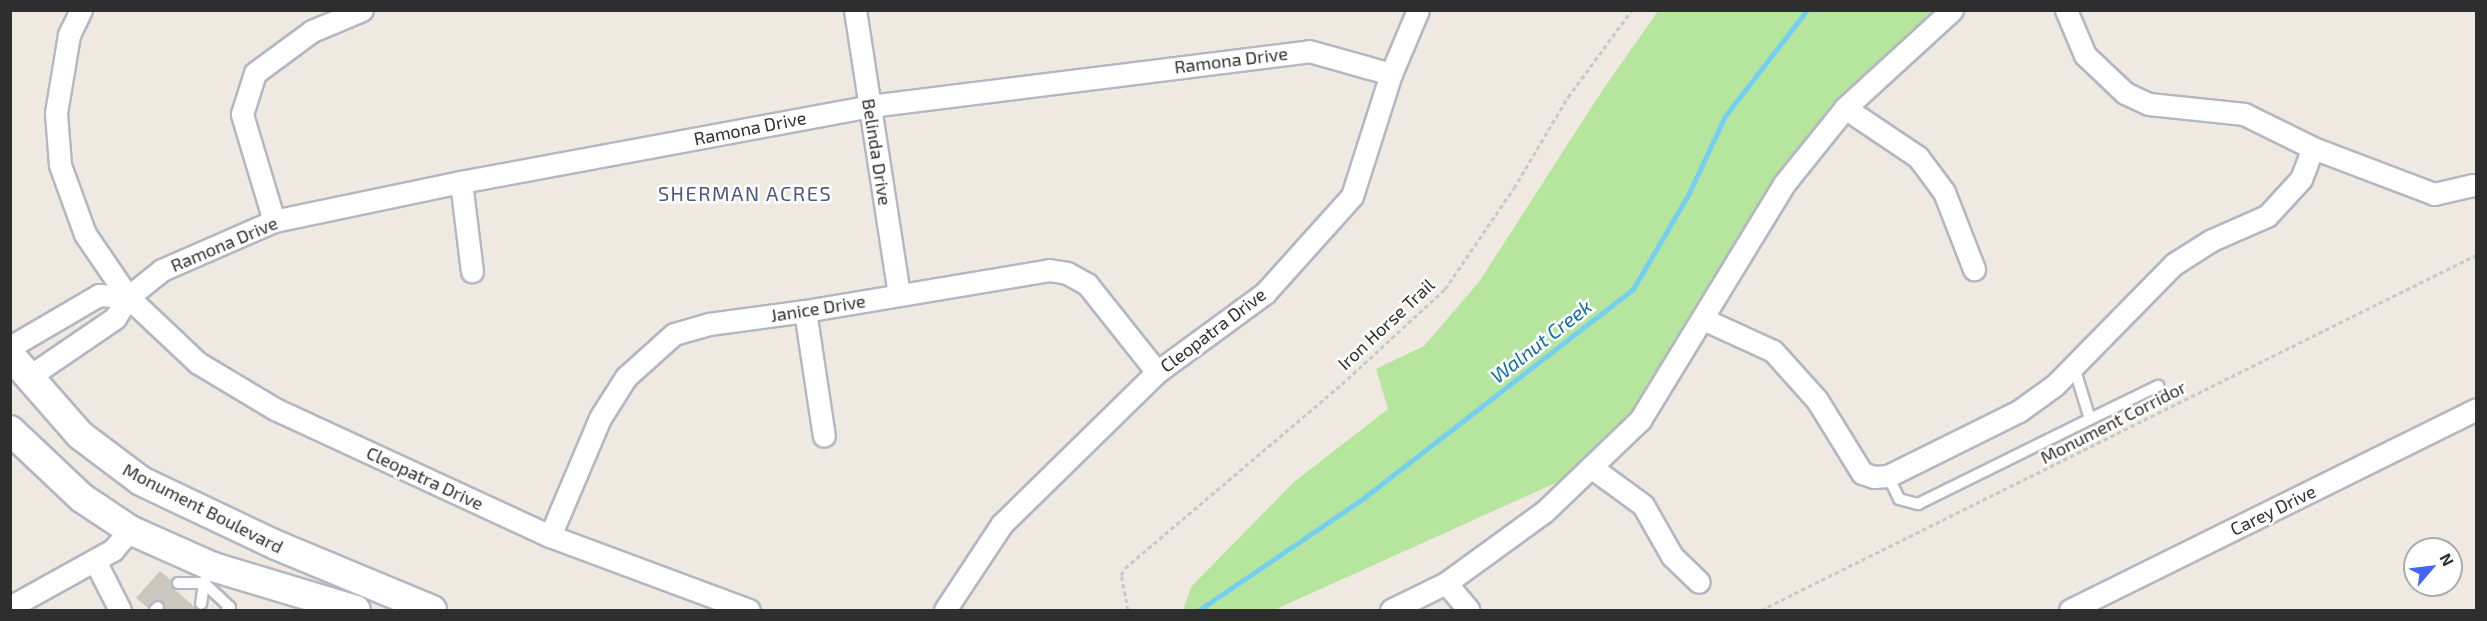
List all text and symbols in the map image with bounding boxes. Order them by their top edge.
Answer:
street label: Ramona Drive [1173,42,1289,78]
street label: Belinda Drive [858,97,896,207]
street label: Ramona Drive [692,107,808,149]
district label: SHERMAN ACRES [658,181,832,205]
street label: Ramona Drive [167,212,281,276]
street label: Iron Horse Trail [1333,274,1439,374]
street label: Cleopatra Drive [1156,283,1270,377]
street label: Janice Drive [769,290,867,326]
water label: Walnut Creek [1486,294,1596,388]
street label: Monument Corridor [2037,376,2189,468]
street label: Cleopatra Drive [363,441,487,515]
street label: Monument Boulevard [119,458,287,558]
street label: Carey Drive [2226,480,2320,540]
north arrow [2403,537,2463,597]
text: N [2436,550,2459,569]

